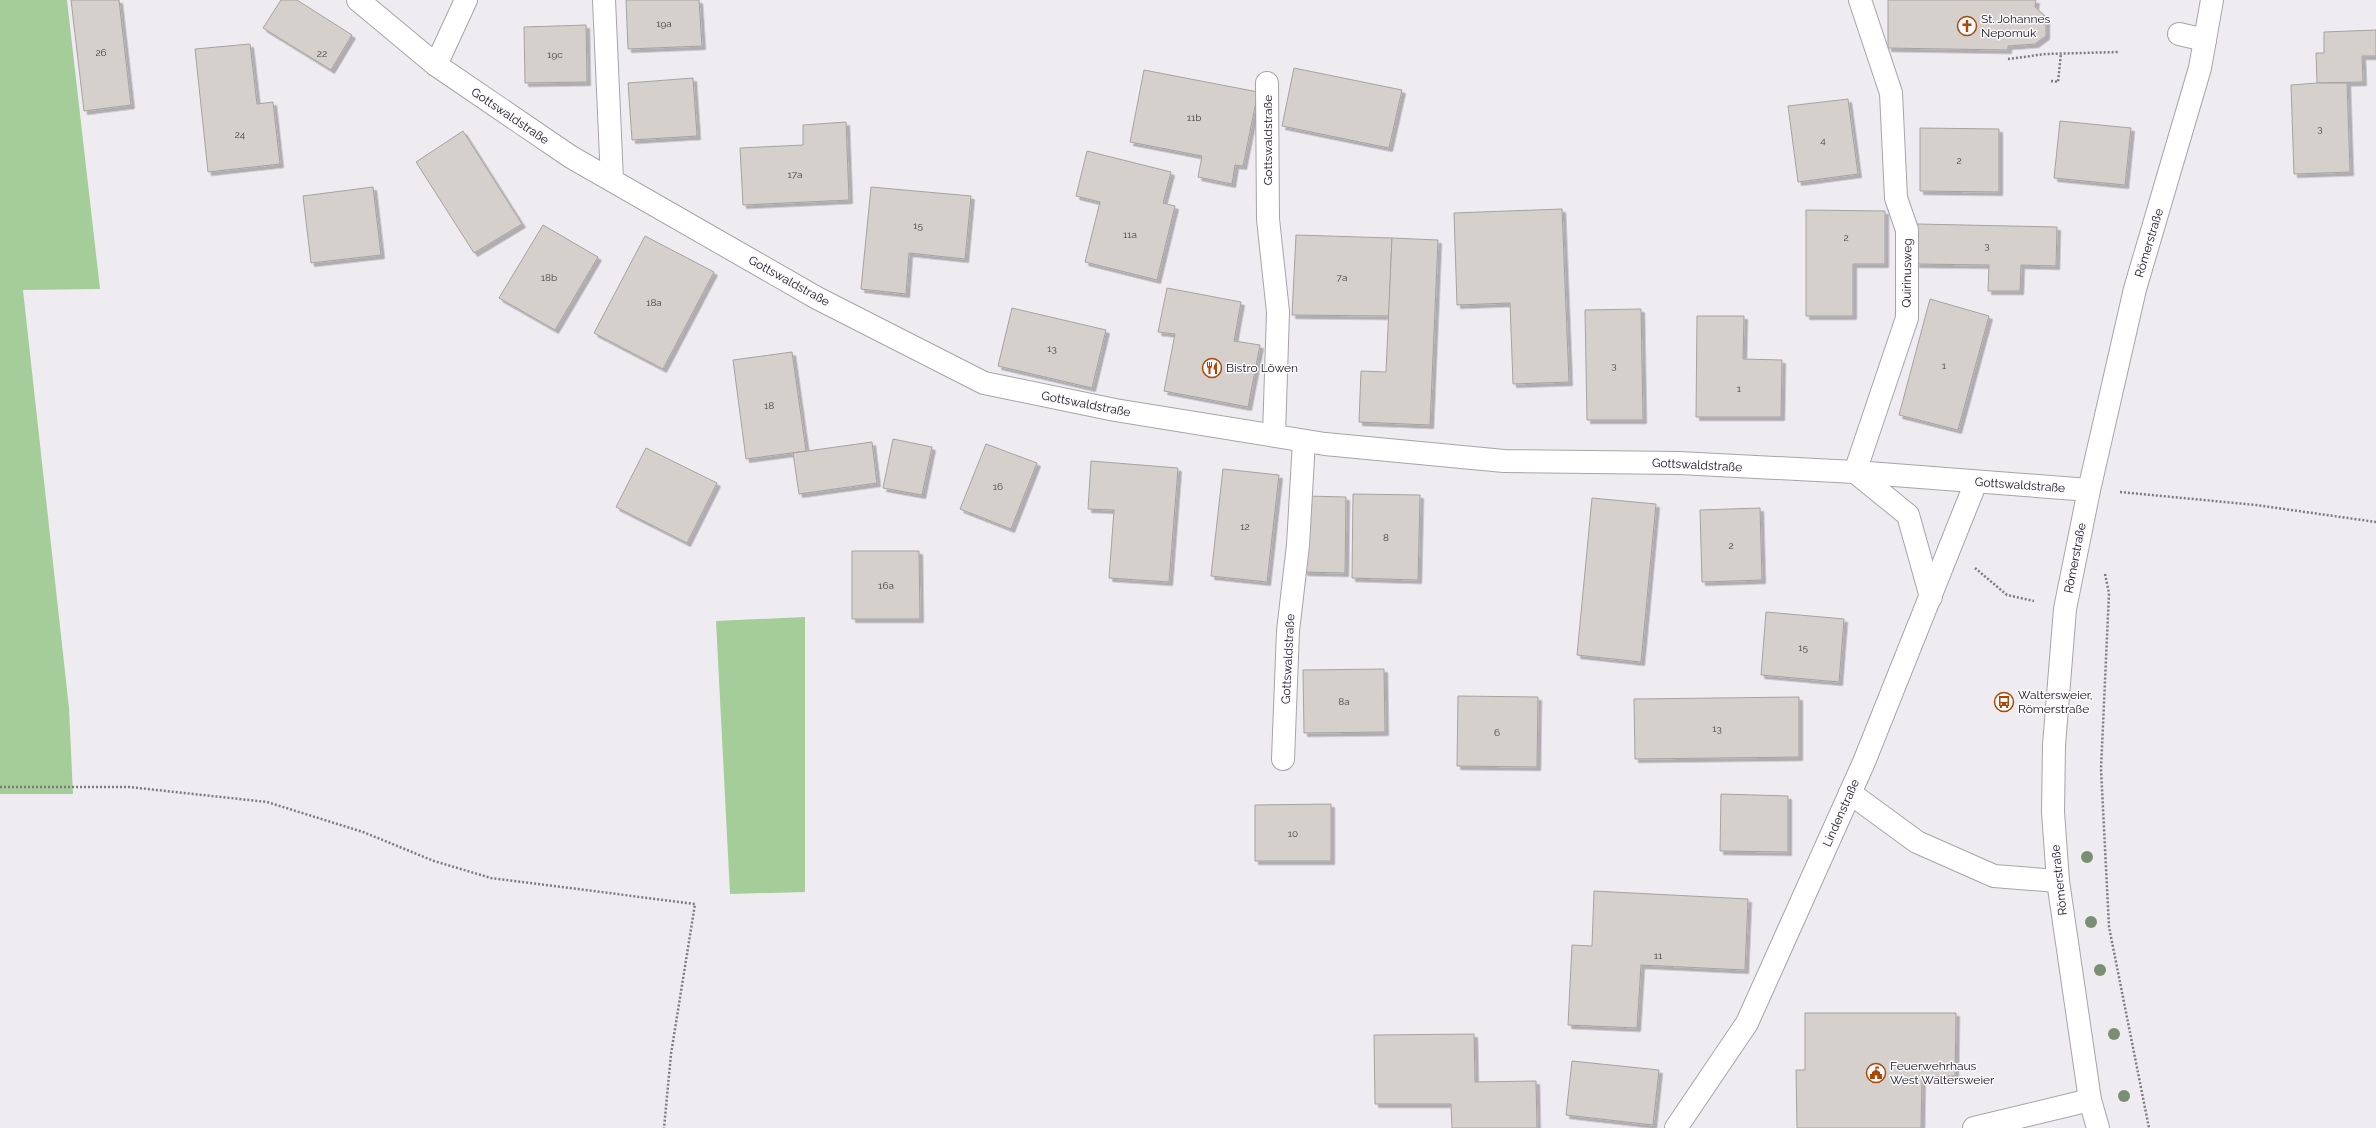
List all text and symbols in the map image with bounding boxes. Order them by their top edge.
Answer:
place label: St. Johannes Nepomuk [1981,12,2051,40]
church icon: St. Johannes Nepomuk [1956,15,1978,37]
house number: 19a [656,18,672,29]
house number: 26 [95,47,107,58]
house number: 22 [317,48,327,59]
house number: 19c [547,49,563,60]
street label: Gottswaldstraße [469,85,551,147]
street label: Gottswaldstraße [1261,95,1275,185]
house number: 11b [1187,112,1201,123]
house number: 3 [2317,123,2323,134]
house number: 24 [235,129,246,140]
house number: 4 [1820,135,1826,146]
house number: 2 [1956,155,1962,166]
house number: 17a [787,169,803,180]
street label: Römerstraße [2132,207,2166,279]
house number: 15 [913,220,923,231]
house number: 11a [1123,229,1137,240]
house number: 2 [1843,232,1849,243]
street label: Quirinusweg [1899,238,1915,308]
house number: 3 [1984,240,1990,251]
street label: Gottswaldstraße [746,253,832,309]
house number: 18b [541,272,557,283]
house number: 7a [1337,272,1347,283]
house number: 18a [646,297,662,308]
house number: 13 [1047,343,1057,354]
restaurant icon: Bistro Löwen [1201,357,1223,379]
house number: 3 [1611,360,1617,371]
house number: 1 [1942,360,1947,371]
place label: Bistro Löwen [1226,361,1298,375]
house number: 1 [1737,383,1742,394]
street label: Gottswaldstraße [1040,389,1132,419]
house number: 18 [764,400,774,411]
street label: Gottswaldstraße [1651,456,1743,474]
street label: Gottswaldstraße [1974,475,2066,495]
house number: 16 [993,481,1003,492]
house number: 12 [1240,521,1250,532]
street label: Römerstraße [2061,522,2089,594]
house number: 8 [1383,532,1389,543]
house number: 2 [1728,540,1734,551]
house number: 16a [878,580,894,591]
street label: Gottswaldstraße [1279,613,1297,705]
house number: 15 [1798,642,1808,653]
place label: Waltersweier, Römerstraße [2018,688,2093,716]
bus stop icon: Waltersweier, Römerstraße [1993,691,2015,713]
house number: 8a [1338,696,1350,707]
house number: 13 [1712,723,1722,734]
house number: 6 [1494,727,1500,738]
street label: Lindenstraße [1820,777,1862,849]
house number: 10 [1288,828,1298,839]
street label: Römerstraße [2048,844,2070,916]
house number: 11 [1654,950,1663,961]
place label: Feuerwehrhaus West Waltersweier [1890,1059,1995,1087]
public building icon: Feuerwehrhaus West Waltersweier [1865,1062,1887,1084]

